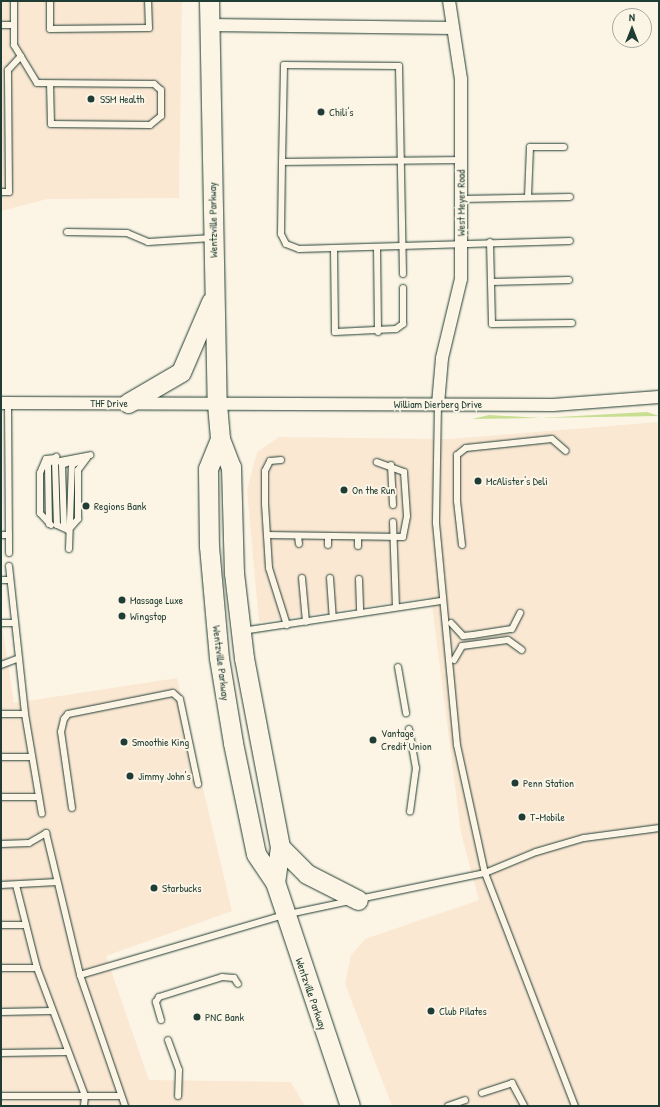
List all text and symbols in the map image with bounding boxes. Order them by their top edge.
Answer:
north arrow [612,8,652,48]
text: N [629,10,635,24]
place label: SSM Health [100,92,144,106]
marker: SSM Health [85,93,97,105]
place label: Chili's [329,105,354,119]
marker: Chili's [316,107,326,117]
street label: West Meyer Road [454,170,468,236]
street label: Wentzville Parkway [206,182,220,258]
street label: THF Drive [90,396,128,410]
street label: William Dierberg Drive [394,397,482,411]
place label: McAlister's Deli [486,474,548,488]
marker: McAlister's Deli [473,476,483,486]
place label: On the Run [352,483,395,497]
marker: On the Run [339,485,349,495]
place label: Regions Bank [94,499,146,513]
marker: Regions Bank [81,501,91,511]
place label: Massage Luxe [130,593,183,607]
marker: Massage Luxe [117,595,127,605]
place label: Wingstop [130,609,166,623]
marker: Wingstop [117,611,127,621]
street label: Wentzville Parkway [210,625,232,701]
place label: Vantage Credit Union [381,727,432,753]
place label: Smoothie King [132,735,189,749]
marker: Vantage Credit Union [368,735,378,745]
marker: Smoothie King [119,737,129,747]
place label: Jimmy John's [138,769,191,783]
marker: Jimmy John's [125,771,135,781]
place label: Penn Station [523,776,574,790]
marker: Penn Station [510,778,520,788]
place label: T-Mobile [530,810,565,824]
marker: T-Mobile [517,812,527,822]
place label: Starbucks [162,881,201,895]
marker: Starbucks [149,883,159,893]
street label: Wentzville Parkway [292,956,330,1032]
place label: Club Pilates [439,1004,487,1018]
marker: Club Pilates [426,1006,436,1016]
place label: PNC Bank [205,1010,244,1024]
marker: PNC Bank [192,1012,202,1022]

